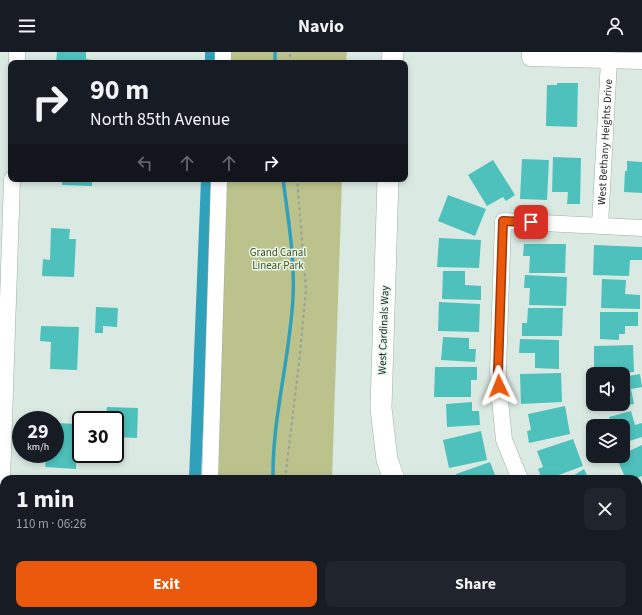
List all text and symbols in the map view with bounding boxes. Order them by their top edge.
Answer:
text: Navio [298,14,344,39]
icon: menu [16,15,38,37]
icon: person [604,15,626,37]
text: 90 m [90,70,149,110]
icon: right [24,76,76,128]
street label: West Bethany Heights Drive [594,78,616,206]
text: North 85th Avenue [90,107,230,132]
icon: left [134,152,156,174]
icon: ahead [176,152,198,174]
icon: ahead [218,152,240,174]
icon: right [260,152,282,174]
pin [514,205,548,239]
icon: arrive [520,211,542,233]
park label: Grand Canal Linear Park [250,245,306,273]
street label: West Cardinals Way [374,285,393,375]
position arrow [478,365,520,407]
map controls [586,367,630,463]
button: sound [586,367,630,411]
speed limit sign: 30 [72,411,124,463]
text: 29 [27,418,49,446]
button: layers [586,419,630,463]
text: km/h [27,440,49,454]
text: 1 min [16,482,74,517]
button: close [584,488,626,530]
text: 110 m · 06:26 [16,515,86,533]
button: Exit [16,561,317,607]
button: Share [325,561,626,607]

